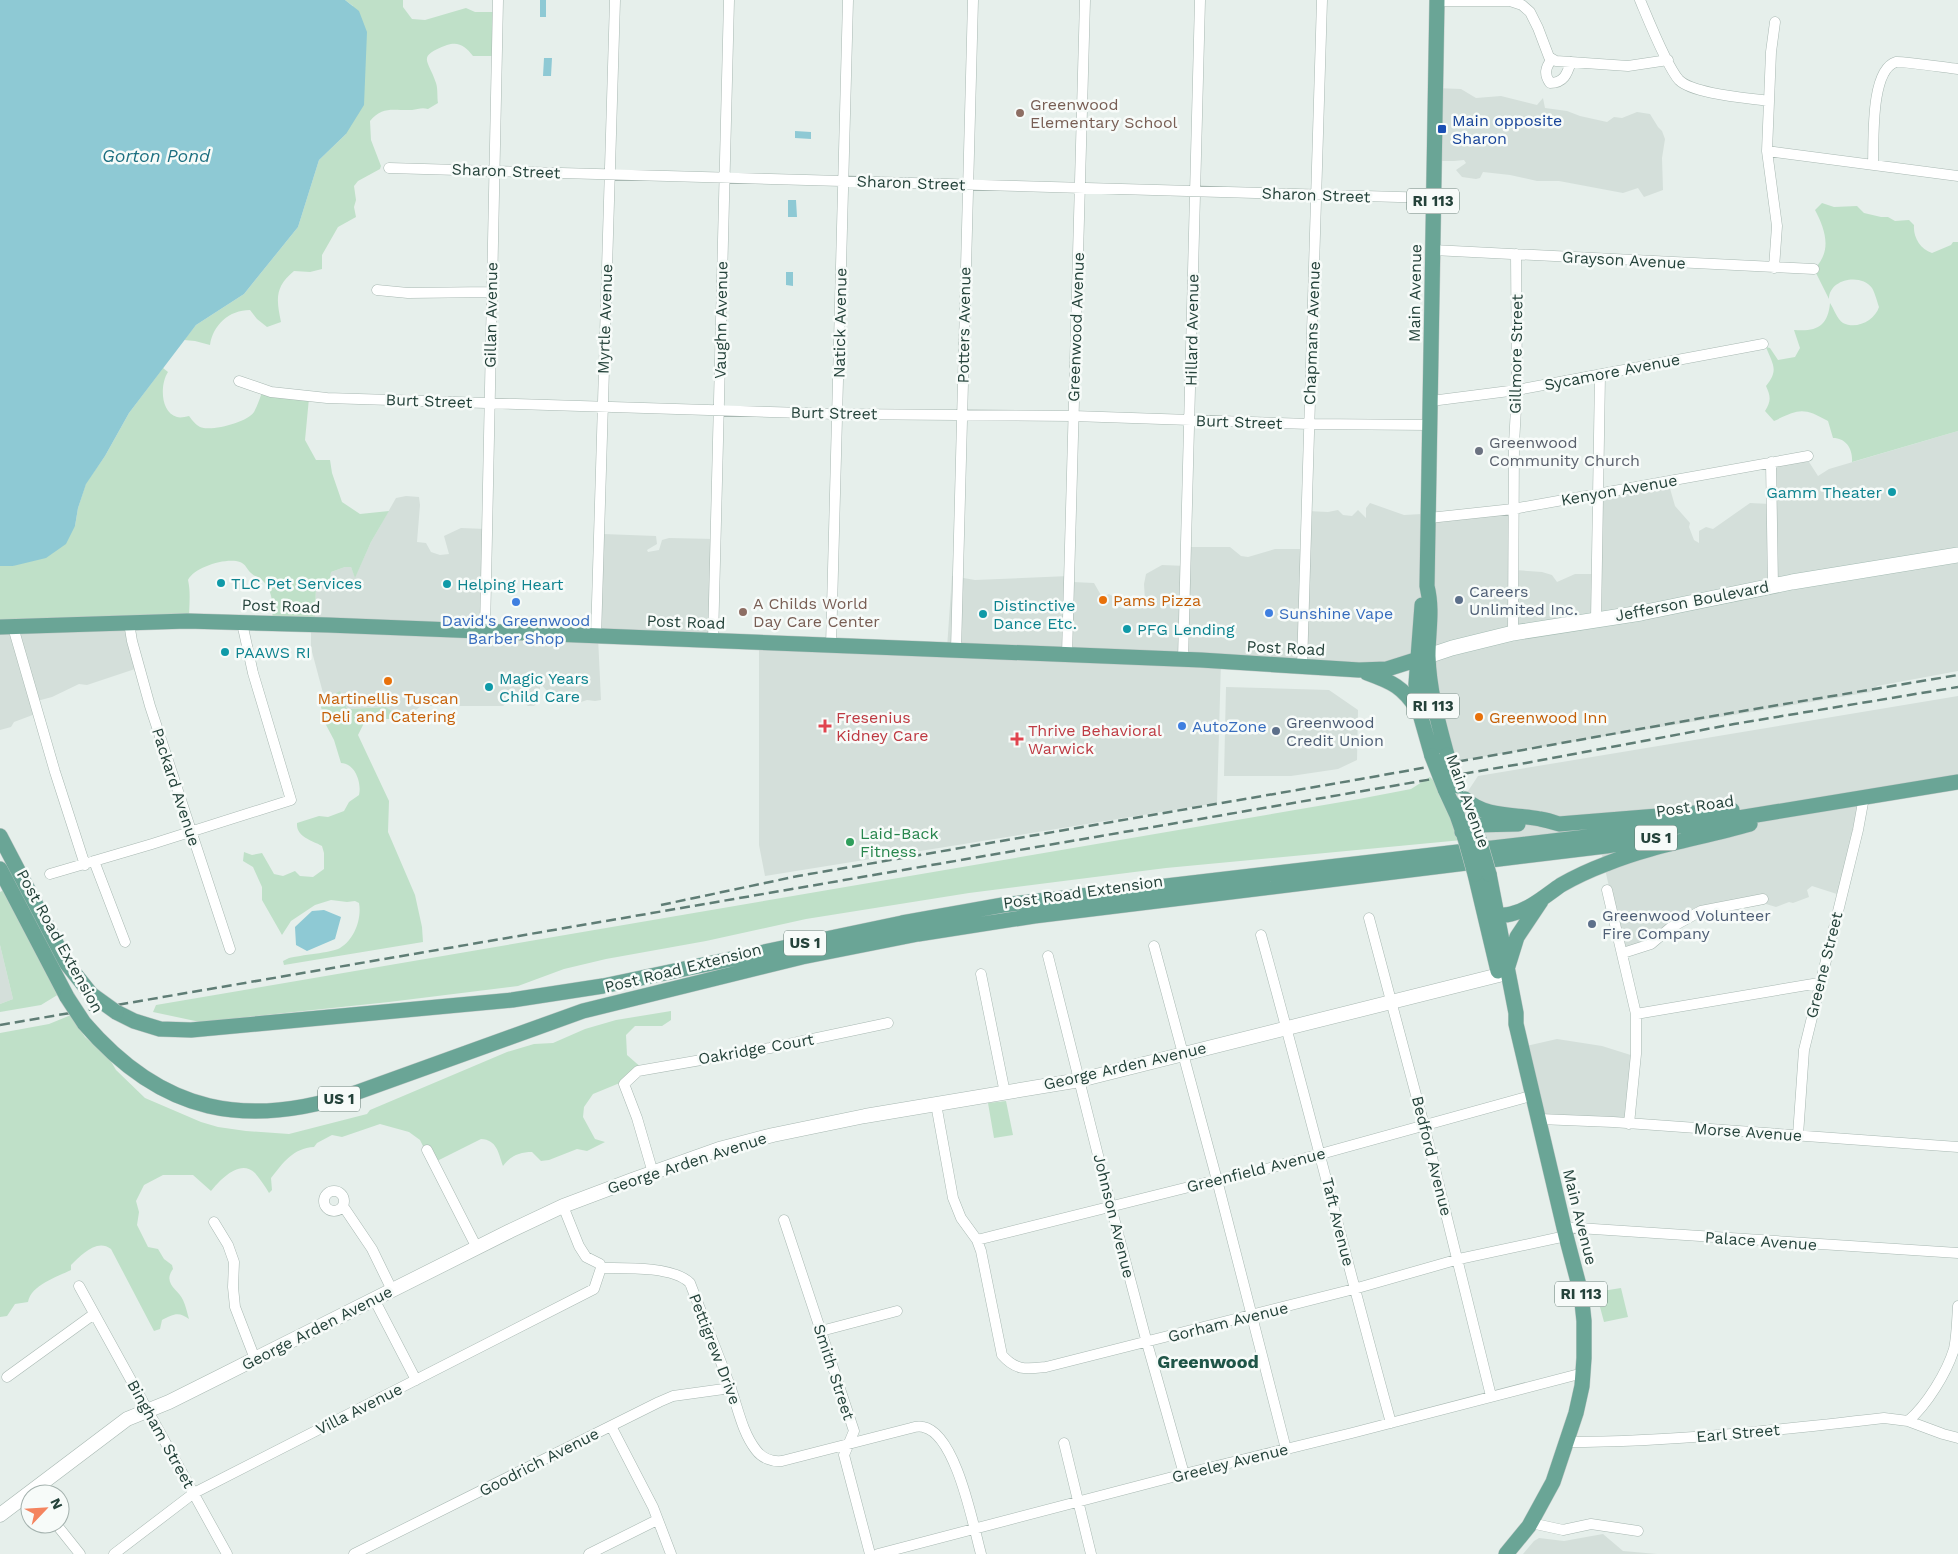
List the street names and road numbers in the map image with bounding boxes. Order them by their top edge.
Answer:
street label: Sharon Street [451,160,561,182]
street label: Sharon Street [856,172,966,194]
street label: Sharon Street [1261,184,1371,206]
road number: RI 113 [1407,188,1459,214]
street label: Main Avenue [1405,244,1425,342]
street label: Grayson Avenue [1562,247,1686,273]
street label: Greenwood Avenue [1064,252,1088,402]
street label: Vaughn Avenue [710,261,732,379]
street label: Chapmans Avenue [1300,261,1324,405]
street label: Gillan Avenue [481,262,501,368]
street label: Myrtle Avenue [594,264,616,374]
street label: Potters Avenue [953,266,975,384]
street label: Natick Avenue [830,268,850,378]
street label: Hillard Avenue [1182,274,1202,386]
street label: Gillmore Street [1505,294,1527,414]
street label: Sycamore Avenue [1543,350,1681,394]
street label: Burt Street [385,390,473,412]
street label: Burt Street [790,403,878,423]
street label: Burt Street [1195,411,1283,433]
street label: Kenyon Avenue [1559,470,1679,510]
street label: Jefferson Boulevard [1613,577,1771,625]
street label: Post Road [241,595,321,617]
street label: Post Road [646,611,726,633]
street label: Post Road [1246,636,1326,660]
road number: RI 113 [1407,694,1459,718]
street label: Packard Avenue [148,725,204,849]
street label: Main Avenue [1442,752,1494,850]
street label: Post Road [1655,791,1735,821]
road number: US 1 [1635,826,1677,850]
street label: Post Road Extension [13,866,107,1016]
street label: Post Road Extension [1002,871,1164,913]
street label: Greene Street [1802,910,1846,1020]
road number: US 1 [784,930,826,956]
street label: Post Road Extension [603,939,763,997]
street label: Oakridge Court [697,1029,816,1069]
street label: George Arden Avenue [1042,1038,1208,1094]
road number: US 1 [318,1086,360,1112]
street label: Bedford Avenue [1408,1094,1456,1218]
street label: Morse Avenue [1693,1119,1803,1145]
street label: George Arden Avenue [605,1128,769,1198]
street label: Greenfield Avenue [1185,1144,1327,1196]
street label: Johnson Avenue [1089,1152,1139,1280]
street label: Main Avenue [1559,1167,1601,1267]
street label: Taft Avenue [1318,1176,1358,1268]
street label: Palace Avenue [1704,1228,1818,1254]
street label: George Arden Avenue [239,1282,395,1374]
road number: RI 113 [1555,1282,1607,1306]
street label: Pettigrew Drive [685,1291,745,1407]
street label: Gorham Avenue [1166,1298,1290,1346]
street label: Smith Street [810,1322,859,1423]
street label: Bingham Street [123,1377,199,1492]
street label: Villa Avenue [313,1379,405,1439]
street label: Earl Street [1695,1420,1781,1446]
street label: Goodrich Avenue [476,1424,602,1500]
street label: Greeley Avenue [1170,1439,1290,1487]

